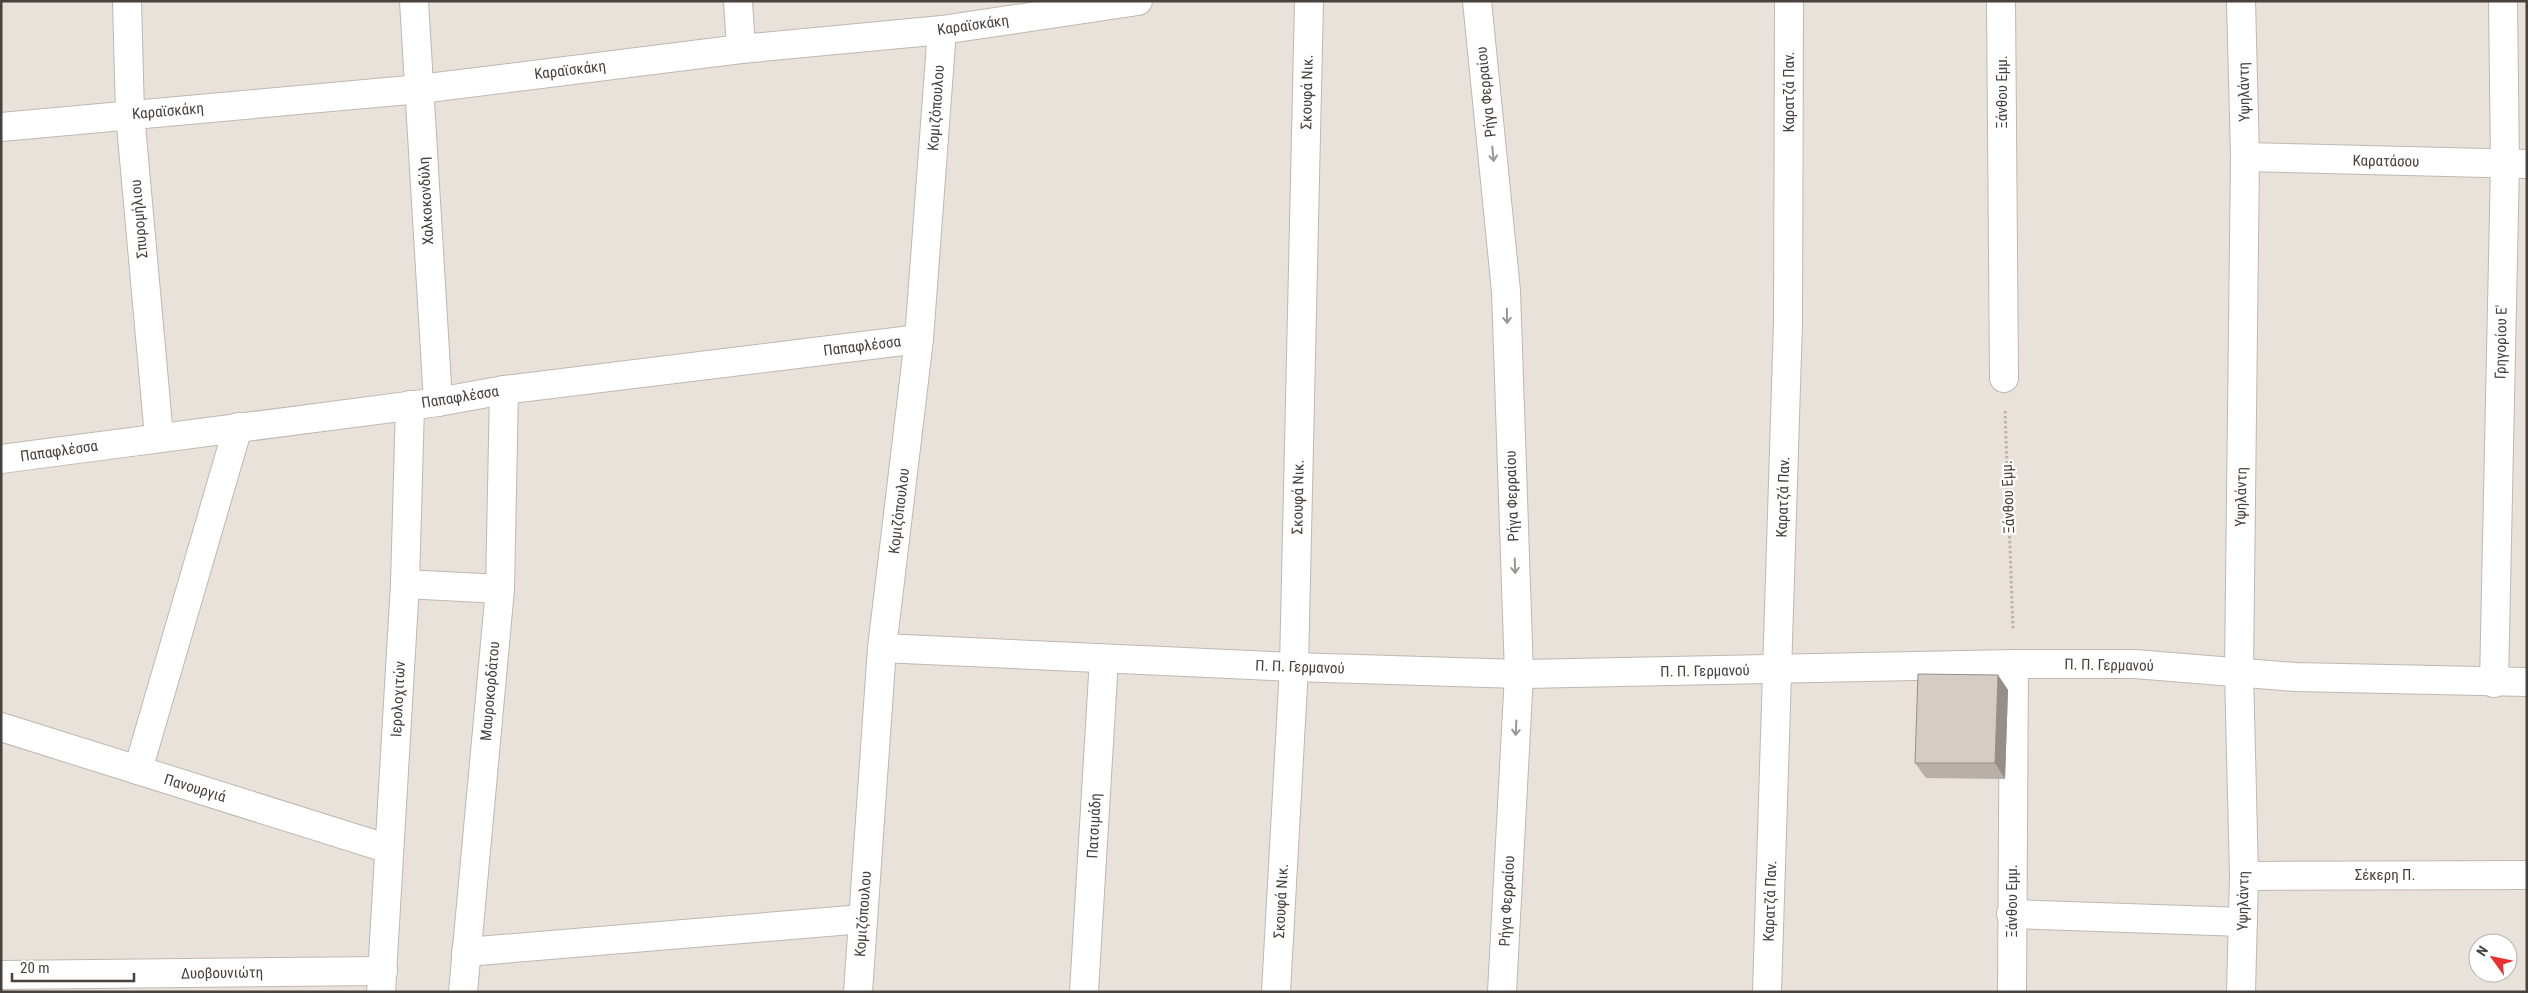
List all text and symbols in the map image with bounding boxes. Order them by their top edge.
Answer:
street label: Καραϊσκάκη [936,11,1010,39]
street label: Ρήγα Φερραίου [1472,46,1500,138]
street label: Καρατζά Παν. [1780,51,1798,133]
street label: Σκουφά Νικ. [1297,54,1317,130]
street label: Ξάνθου Εμμ. [1993,55,2011,129]
street label: Καραϊσκάκη [533,57,607,83]
street label: Υψηλάντη [2234,62,2254,122]
street label: Κομιζόπουλου [924,64,948,152]
street label: Καραϊσκάκη [131,99,205,123]
one-way arrow [1488,146,1497,162]
street label: Καρατάσου [2352,151,2420,171]
street label: Χαλκοκονδύλη [415,156,437,246]
street label: Σπυρομήλιου [127,179,151,259]
street label: Γρηγορίου Ε' [2491,305,2511,379]
one-way arrow [1502,308,1512,324]
street label: Παπαφλέσσα [822,332,902,360]
street label: Παπαφλέσσα [420,382,500,412]
street label: Παπαφλέσσα [19,437,99,465]
street label: Ρήγα Φερραίου [1501,450,1523,542]
street label: Καρατζά Παν. [1773,456,1793,538]
street label: Σκουφά Νικ. [1288,459,1308,535]
street label: Ξάνθου Εμμ. [1998,460,2018,534]
street label: Κομιζόπουλου [885,467,913,555]
street label: Υψηλάντη [2231,467,2251,527]
one-way arrow [1510,558,1519,574]
street label: Μαυροκορδάτου [477,641,503,741]
street label: Π. Π. Γερμανού [2064,655,2154,675]
street label: Π. Π. Γερμανού [1255,656,1345,678]
street label: Ιερολοχιτών [387,660,409,737]
street label: Π. Π. Γερμανού [1660,661,1750,681]
one-way arrow [1512,720,1521,736]
street label: Πανουργιά [162,770,229,806]
street label: Πατσιμάδη [1083,793,1105,859]
street label: Ρήγα Φερραίου [1496,855,1518,947]
street label: Καρατζά Παν. [1760,860,1780,942]
street label: Σκουφά Νικ. [1270,863,1292,939]
street label: Ξάνθου Εμμ. [2003,864,2021,938]
street label: Σέκερη Π. [2355,866,2415,884]
street label: Κομιζόπουλου [851,870,875,958]
street label: Υψηλάντη [2233,871,2253,931]
north arrow [2468,933,2518,983]
text: N [2473,943,2491,959]
scale bar [12,950,135,982]
text: 20 m [20,959,50,977]
street label: Δυοβουνιώτη [181,963,263,983]

